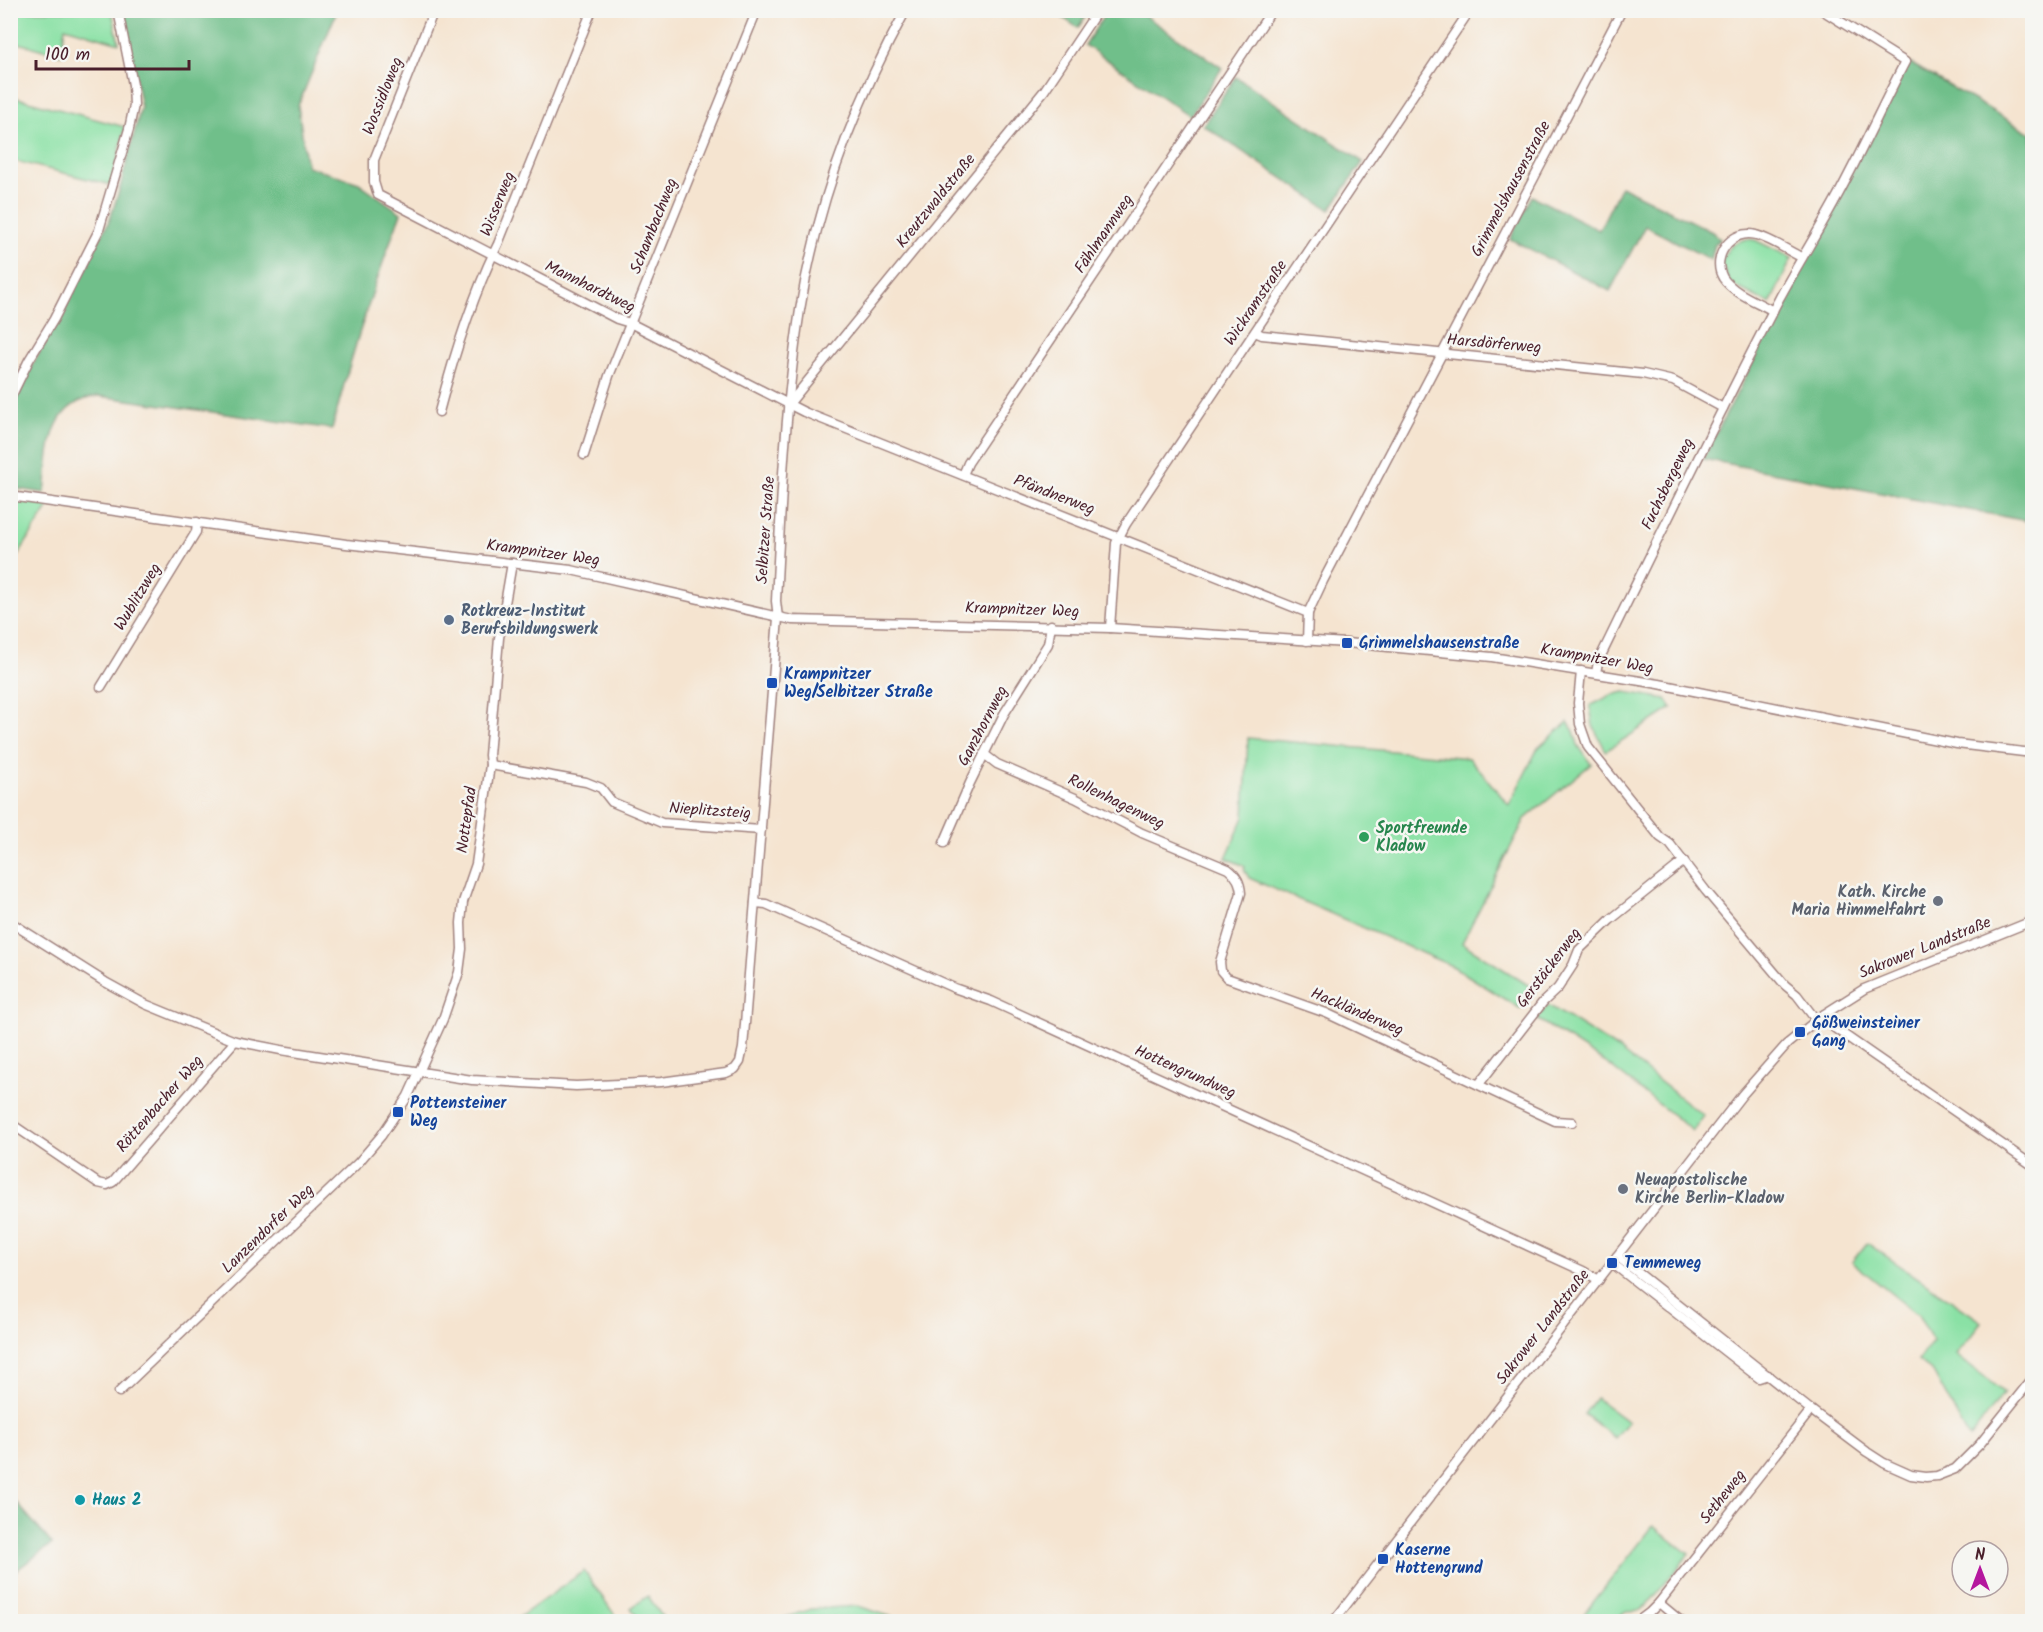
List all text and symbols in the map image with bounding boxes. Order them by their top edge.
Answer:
scale bar [36,33,189,71]
text: 100 m [45,41,90,70]
street label: Wossidloweg [356,53,410,139]
street label: Grimmelshausenstraße [1465,116,1557,262]
street label: Kreutzwaldstraße [890,148,982,254]
street label: Wisserweg [474,168,522,240]
street label: Schambachweg [623,174,685,278]
street label: Fählmannweg [1068,189,1140,279]
street label: Mannhardtweg [540,254,640,320]
street label: Wickramstraße [1218,255,1294,351]
street label: Harsdörferweg [1446,327,1542,361]
street label: Fuchsbergeweg [1635,434,1701,534]
street label: Pfändnerweg [1010,468,1098,522]
street label: Selbitzer Straße [750,475,782,585]
street label: Krampnitzer Weg [485,533,601,573]
street label: Wublitzweg [108,558,168,636]
street label: Krampnitzer Weg [964,596,1080,624]
place label: Rotkreuz-Institut Berufsbildungswerk [461,599,599,642]
marker: Rotkreuz-Institut Berufsbildungswerk [442,613,456,627]
place label: Grimmelshausenstraße [1359,631,1520,656]
marker: Grimmelshausenstraße [1340,636,1354,650]
street label: Krampnitzer Weg [1538,637,1656,681]
place label: Krampnitzer Weg/Selbitzer Straße [784,662,933,705]
marker: Krampnitzer Weg/Selbitzer Straße [765,676,779,690]
street label: Ganzhornweg [951,681,1015,771]
street label: Rollenhagenweg [1063,768,1169,836]
street label: Nottepfad [450,784,484,855]
street label: Nieplitzsteig [668,796,752,826]
place label: Sportfreunde Kladow [1376,816,1468,859]
marker: Sportfreunde Kladow [1357,830,1371,844]
place label: Kath. Kirche Maria Himmelfahrt [1791,880,1927,923]
marker: Kath. Kirche Maria Himmelfahrt [1931,894,1945,908]
street label: Sakrower Landstraße [1855,910,1995,986]
street label: Gerstäckerweg [1510,922,1588,1014]
street label: Hackländerweg [1307,981,1407,1043]
place label: Gößweinsteiner Gang [1812,1011,1921,1054]
marker: Gößweinsteiner Gang [1793,1025,1807,1039]
street label: Hottengrundweg [1130,1038,1240,1106]
street label: Röttenbacher Weg [110,1050,210,1158]
place label: Pottensteiner Weg [410,1091,508,1134]
marker: Pottensteiner Weg [391,1105,405,1119]
place label: Neuapostolische Kirche Berlin-Kladow [1635,1168,1785,1211]
street label: Lanzendorfer Weg [216,1178,320,1280]
marker: Neuapostolische Kirche Berlin-Kladow [1616,1182,1630,1196]
place label: Temmeweg [1624,1251,1701,1276]
marker: Temmeweg [1605,1256,1619,1270]
street label: Sakrower Landstraße [1490,1264,1596,1390]
street label: Setheweg [1694,1464,1752,1530]
place label: Haus 2 [92,1488,141,1513]
marker: Haus 2 [73,1493,87,1507]
place label: Kaserne Hottengrund [1395,1538,1483,1581]
north arrow [1950,1539,2010,1599]
text: N [1975,1543,1985,1568]
marker: Kaserne Hottengrund [1376,1552,1390,1566]

